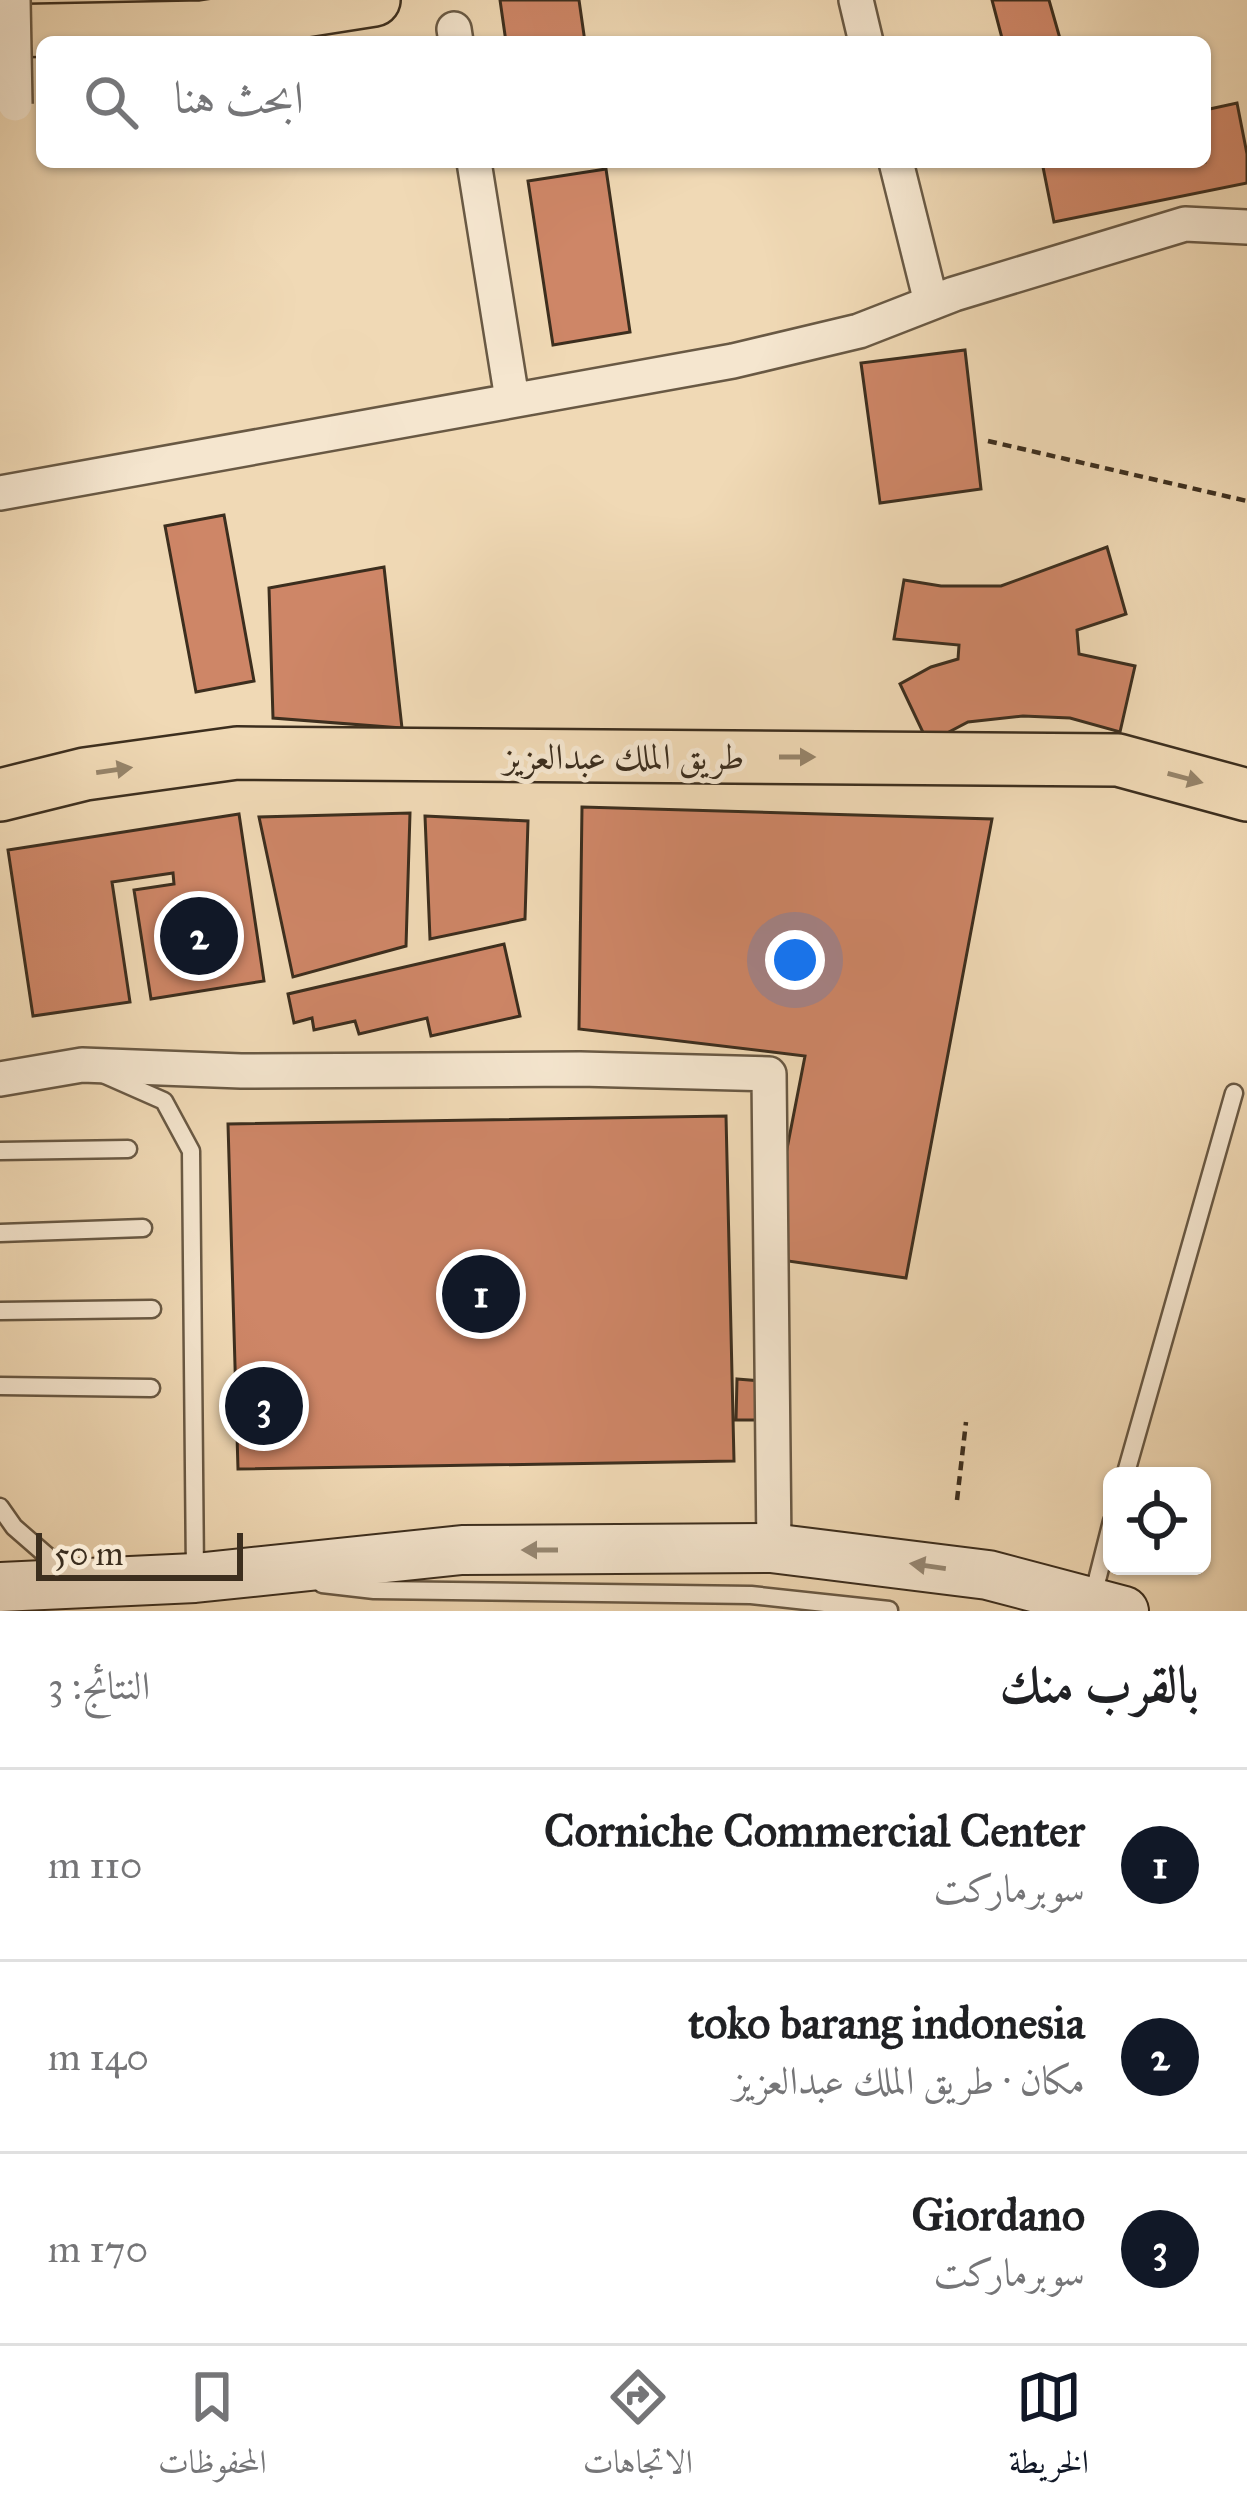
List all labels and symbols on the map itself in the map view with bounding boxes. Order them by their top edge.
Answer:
street label: طريق الملك عبدالعزيز [499,735,745,780]
one-way arrow [779,748,817,767]
one-way arrow [96,760,133,779]
one-way arrow [1166,769,1203,788]
pin: 2 [160,891,238,981]
your location [765,930,825,990]
pin: 1 [442,1249,520,1339]
pin: 3 [225,1361,303,1451]
scale bar [36,1527,243,1580]
one-way arrow [520,1540,558,1559]
one-way arrow [909,1556,946,1575]

